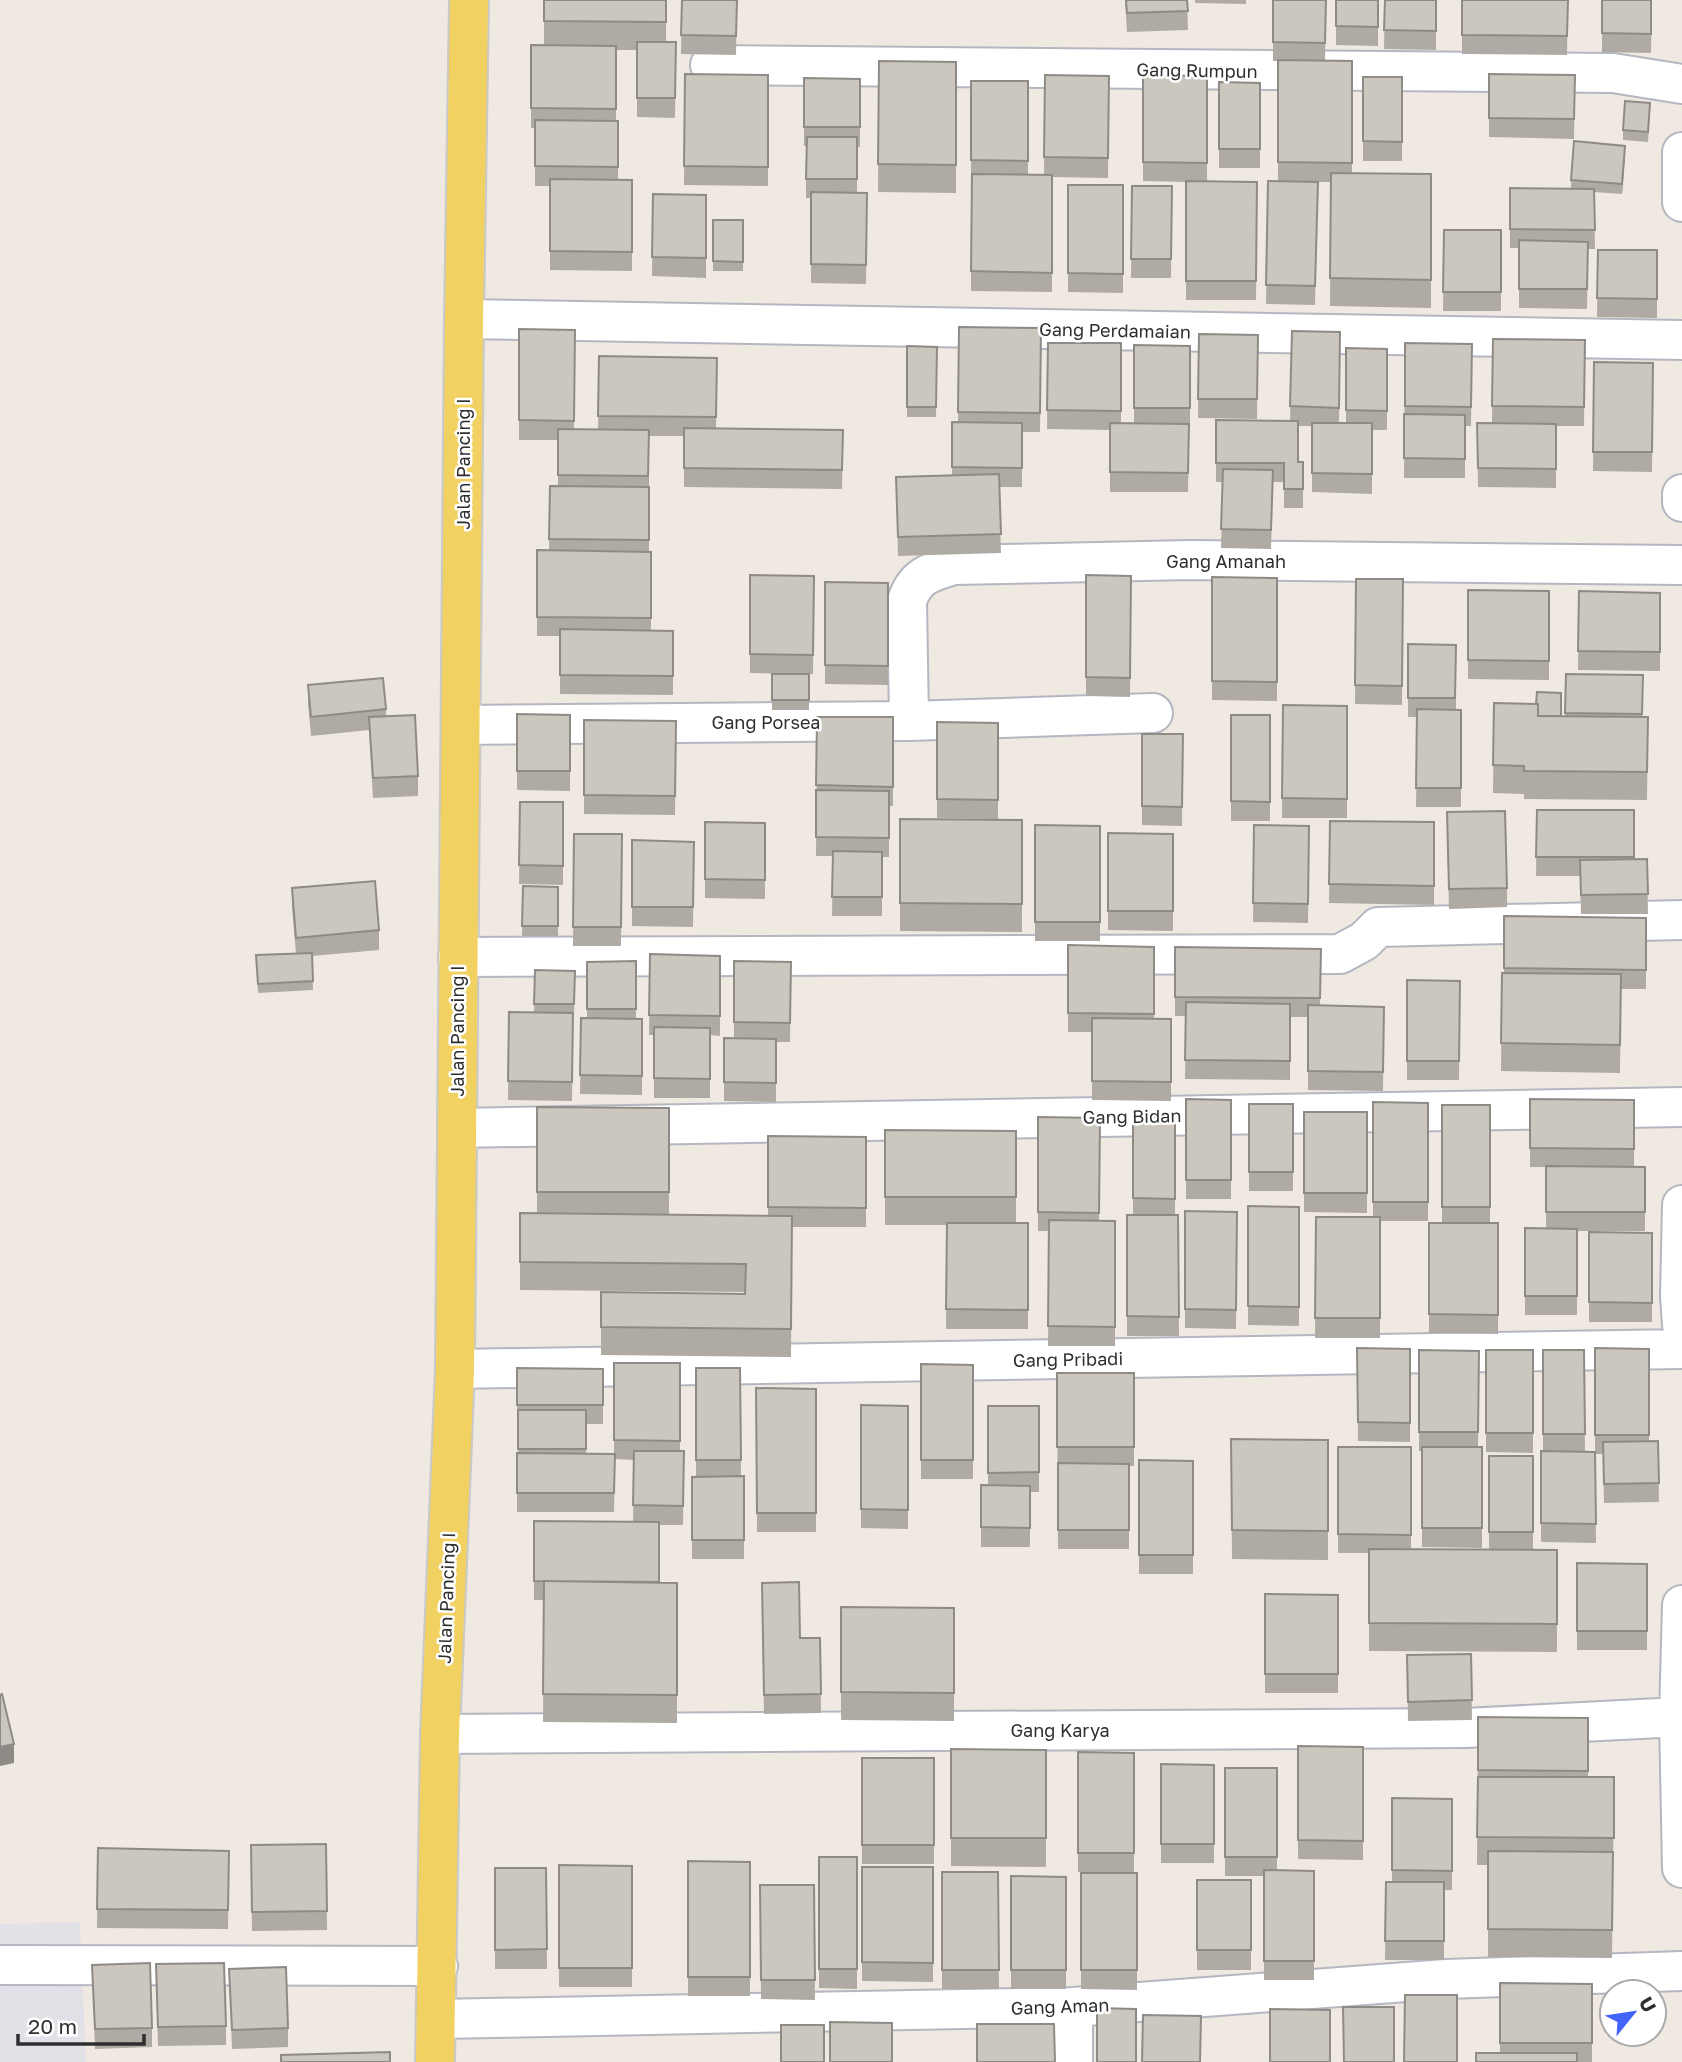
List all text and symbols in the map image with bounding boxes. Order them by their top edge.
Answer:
street label: Gang Rumpun [1136,58,1258,82]
street label: Gang Perdamaian [1039,318,1191,342]
street label: Jalan Pancing I [452,398,474,530]
street label: Gang Amanah [1166,550,1286,572]
street label: Gang Porsea [711,711,821,733]
street label: Jalan Pancing I [446,965,468,1097]
street label: Gang Bidan [1082,1104,1182,1128]
street label: Gang Pribadi [1013,1347,1123,1371]
street label: Jalan Pancing I [433,1532,459,1664]
street label: Gang Karya [1010,1719,1110,1741]
north arrow [1598,1978,1668,2048]
text: U [1635,1992,1662,2016]
street label: Gang Aman [1010,1993,1110,2019]
scale bar [18,2002,144,2046]
text: 20 m [28,2013,77,2039]

